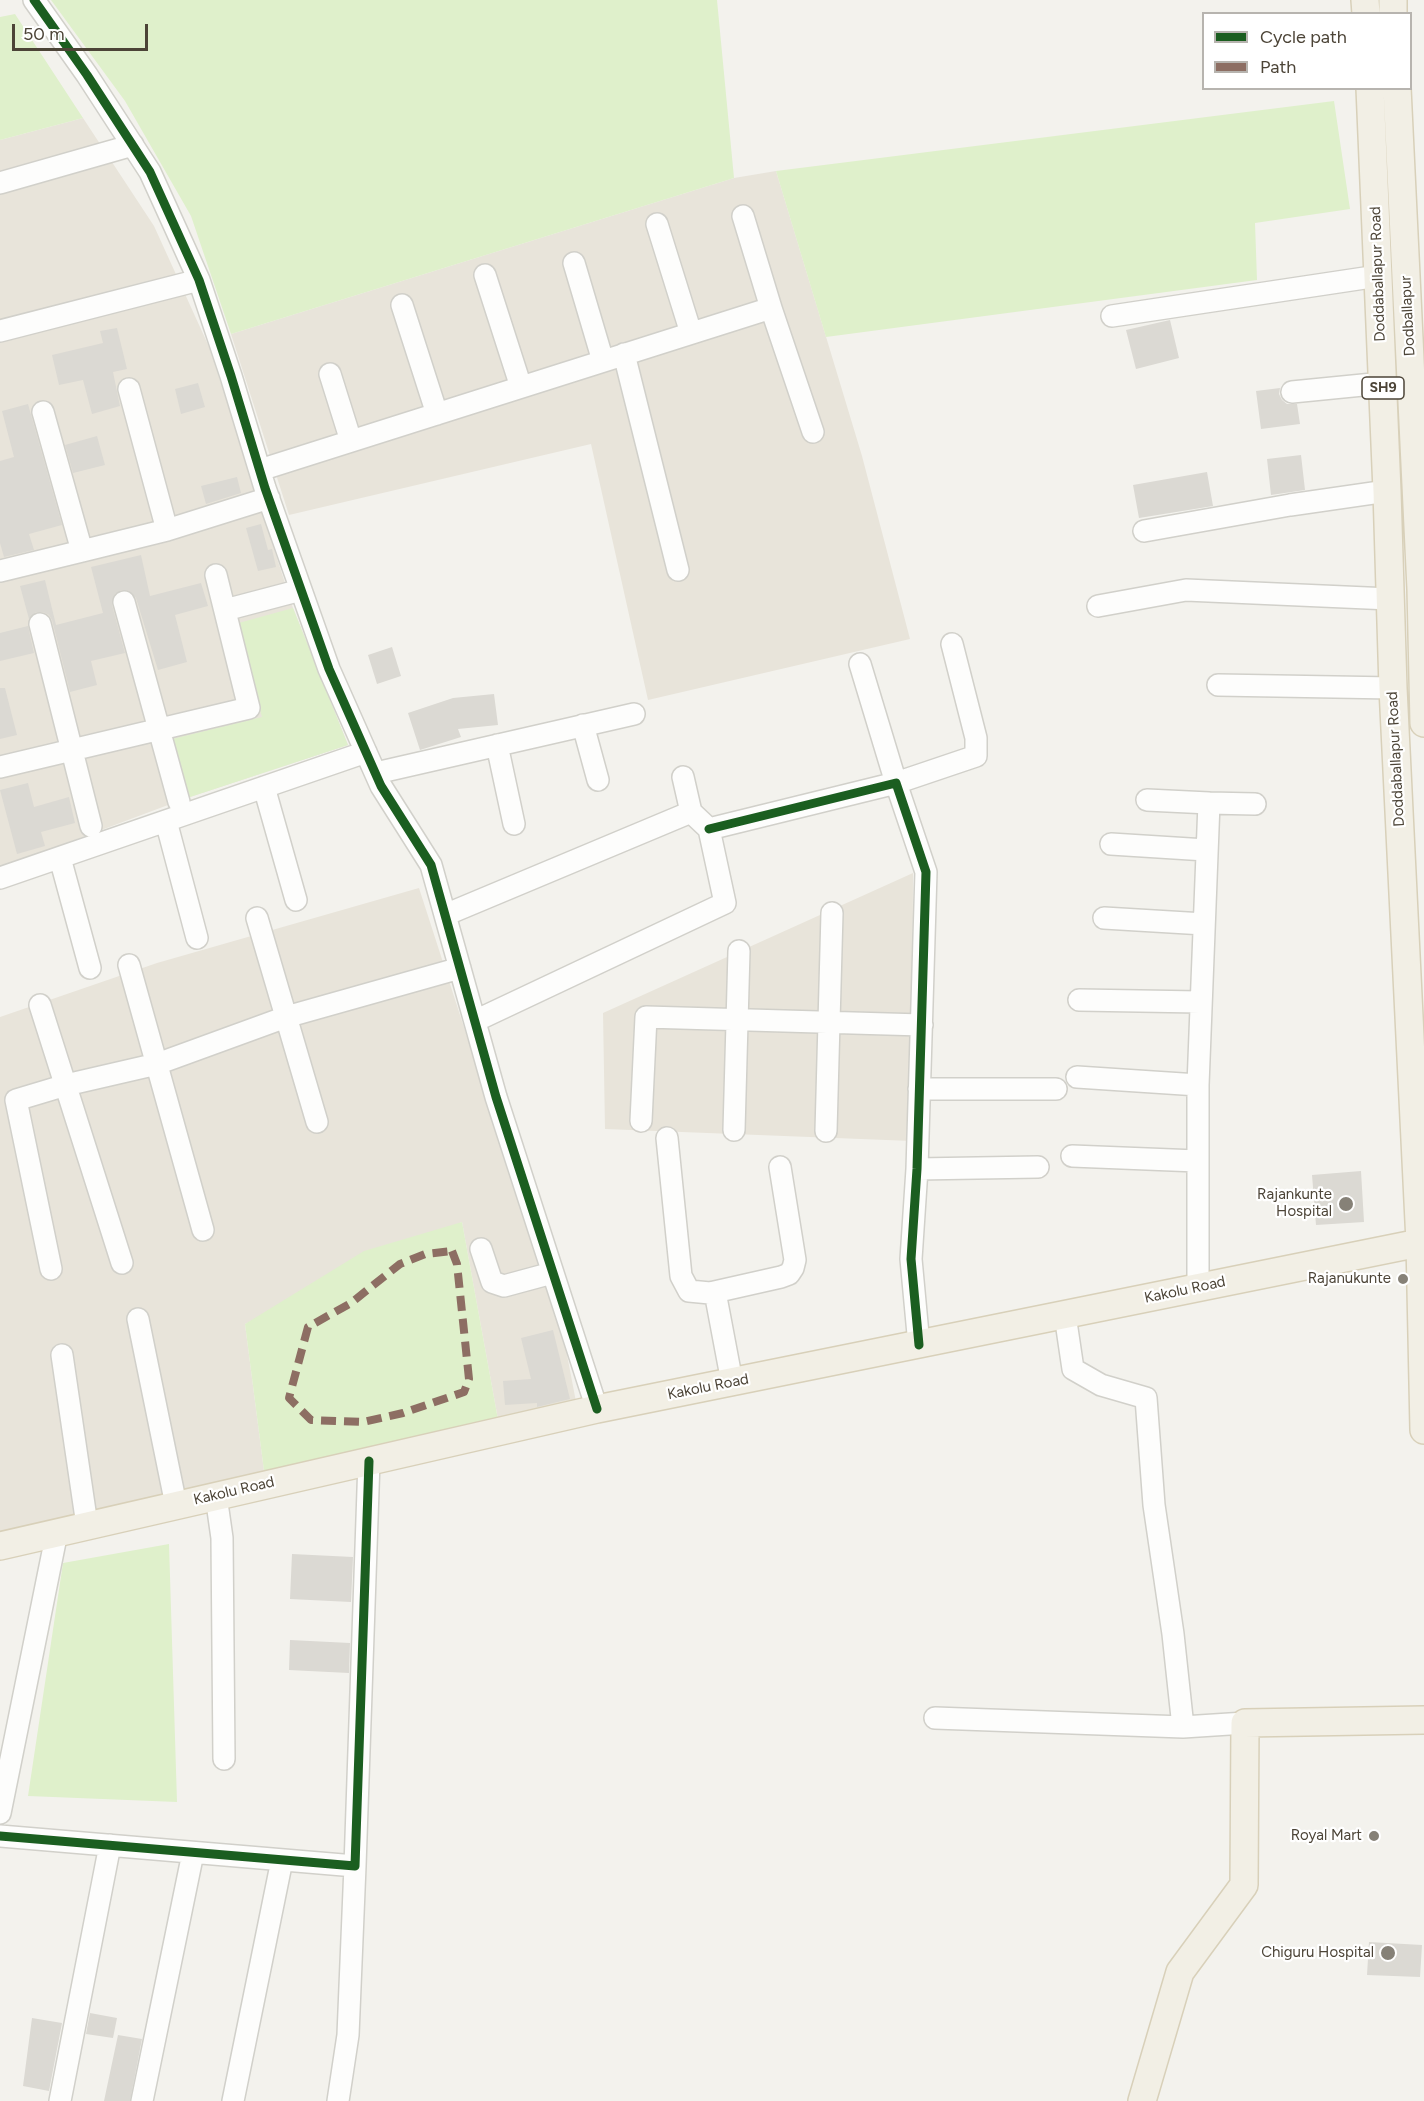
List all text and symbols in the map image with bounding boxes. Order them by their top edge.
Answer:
scale bar [15,12,152,50]
legend [1202,12,1412,90]
text: 50 m [23,23,65,45]
text: Cycle path [1260,26,1347,48]
text: Path [1260,56,1296,78]
street label: Doddaballapur Road [1367,206,1389,342]
street label: Dodballapur [1397,275,1419,357]
road number: SH9 [1362,377,1404,399]
street label: Doddaballapur Road [1383,691,1409,827]
place label: Rajankunte Hospital [1257,1186,1332,1221]
marker: Rajankunte Hospital [1337,1195,1355,1213]
place label: Rajanukunte [1308,1270,1391,1288]
marker: Rajanukunte [1396,1272,1410,1286]
street label: Kakolu Road [1143,1273,1227,1307]
street label: Kakolu Road [666,1370,750,1404]
street label: Kakolu Road [192,1473,276,1509]
place label: Royal Mart [1291,1827,1362,1845]
marker: Royal Mart [1367,1829,1381,1843]
place label: Chiguru Hospital [1261,1944,1374,1962]
marker: Chiguru Hospital [1379,1944,1397,1962]

